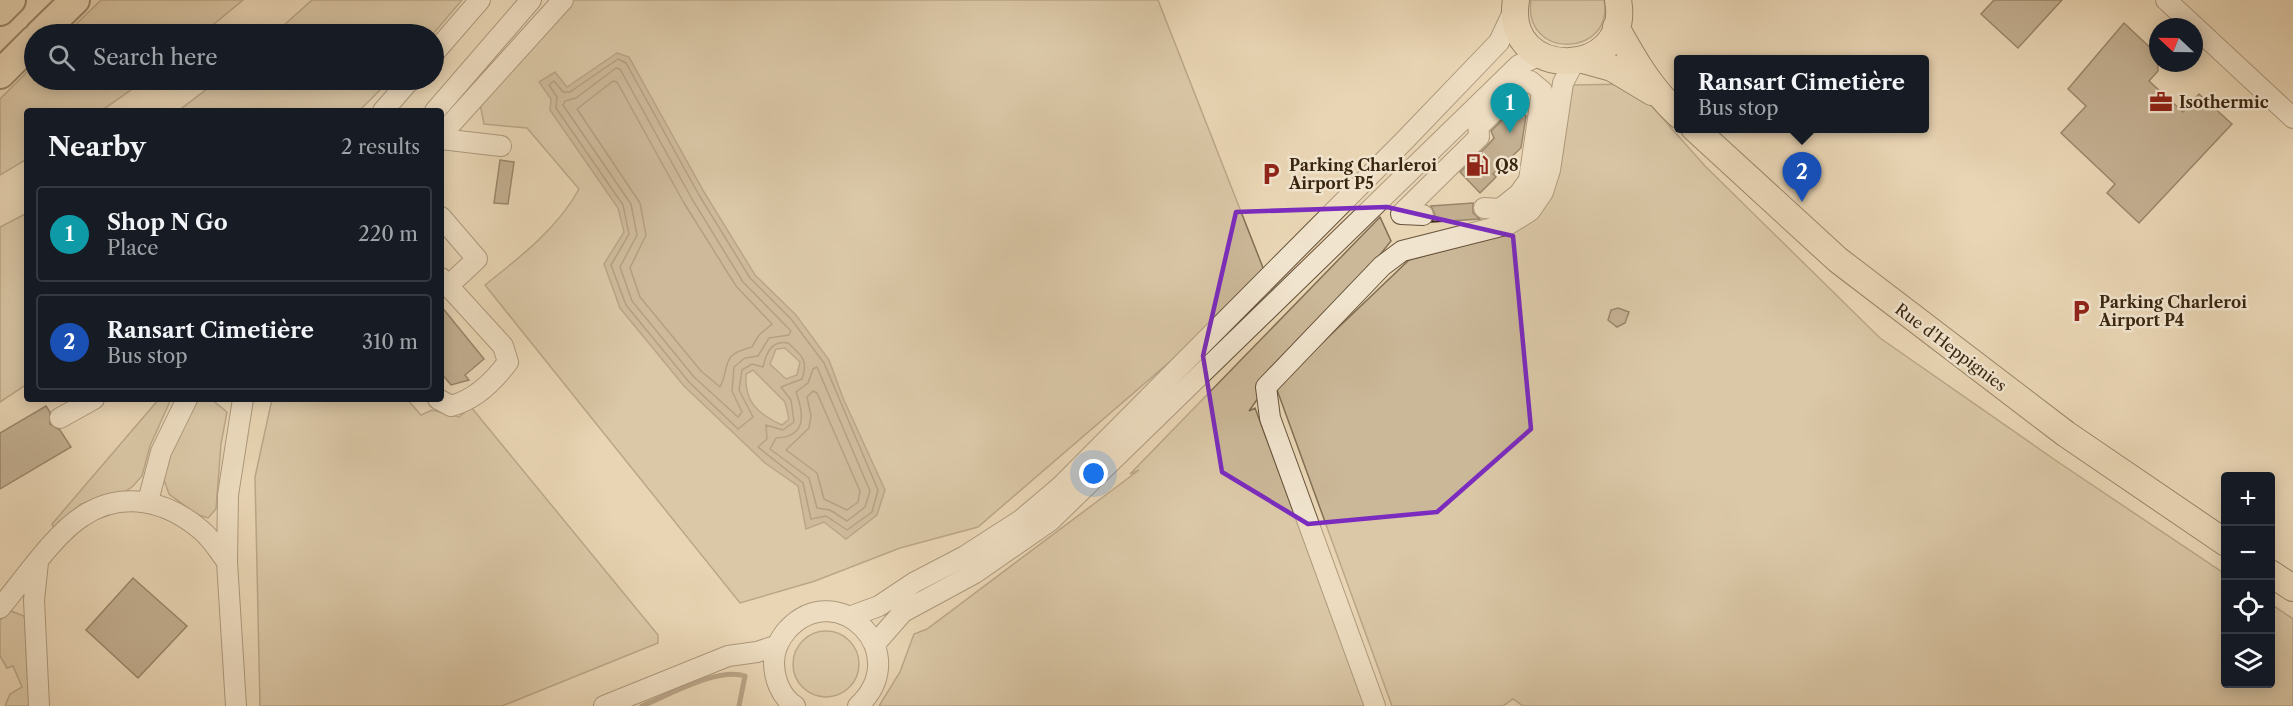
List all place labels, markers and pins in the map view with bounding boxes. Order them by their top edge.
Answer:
pin: 1 [1490,84,1530,133]
office icon: Isothermic [2148,89,2174,115]
place label: Isothermic [2179,92,2269,112]
fuel station icon: Q8 [1464,152,1490,178]
pin: 2 [1782,152,1822,202]
place label: Parking Charleroi Airport P5 [1288,155,1437,193]
place label: Q8 [1495,155,1519,175]
parking icon: Parking Charleroi Airport P5 [1258,161,1284,187]
place label: Parking Charleroi Airport P4 [2098,292,2247,330]
parking icon: Parking Charleroi Airport P4 [2068,298,2094,324]

